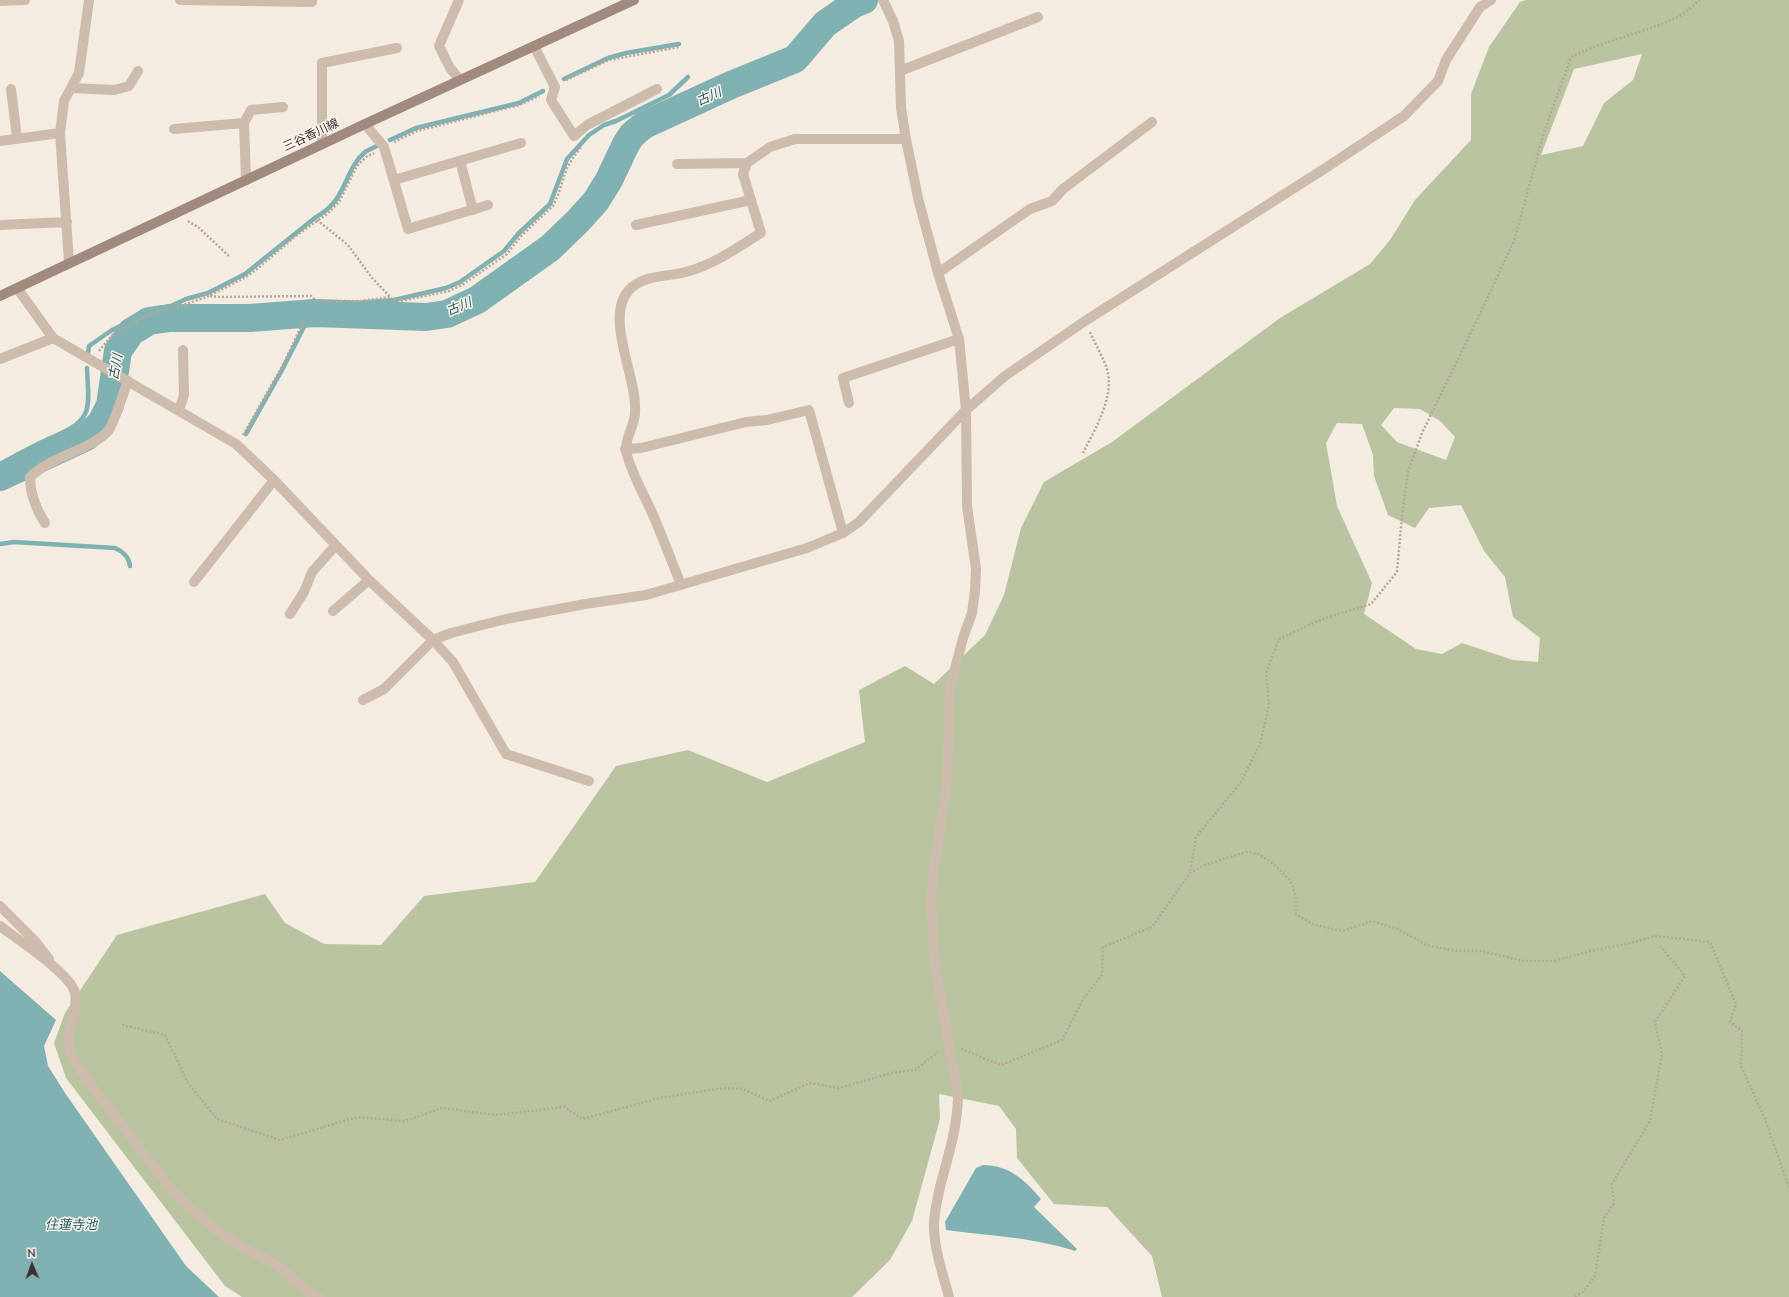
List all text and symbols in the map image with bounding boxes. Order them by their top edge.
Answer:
water label: 古川 [694,85,724,109]
street label: 三谷香川線 [281,116,341,154]
water label: 古川 [444,295,474,319]
water label: 古川 [106,353,126,381]
water label: 住蓮寺池 [45,1217,97,1233]
north arrow [12,1245,52,1285]
text: N [27,1246,36,1260]

